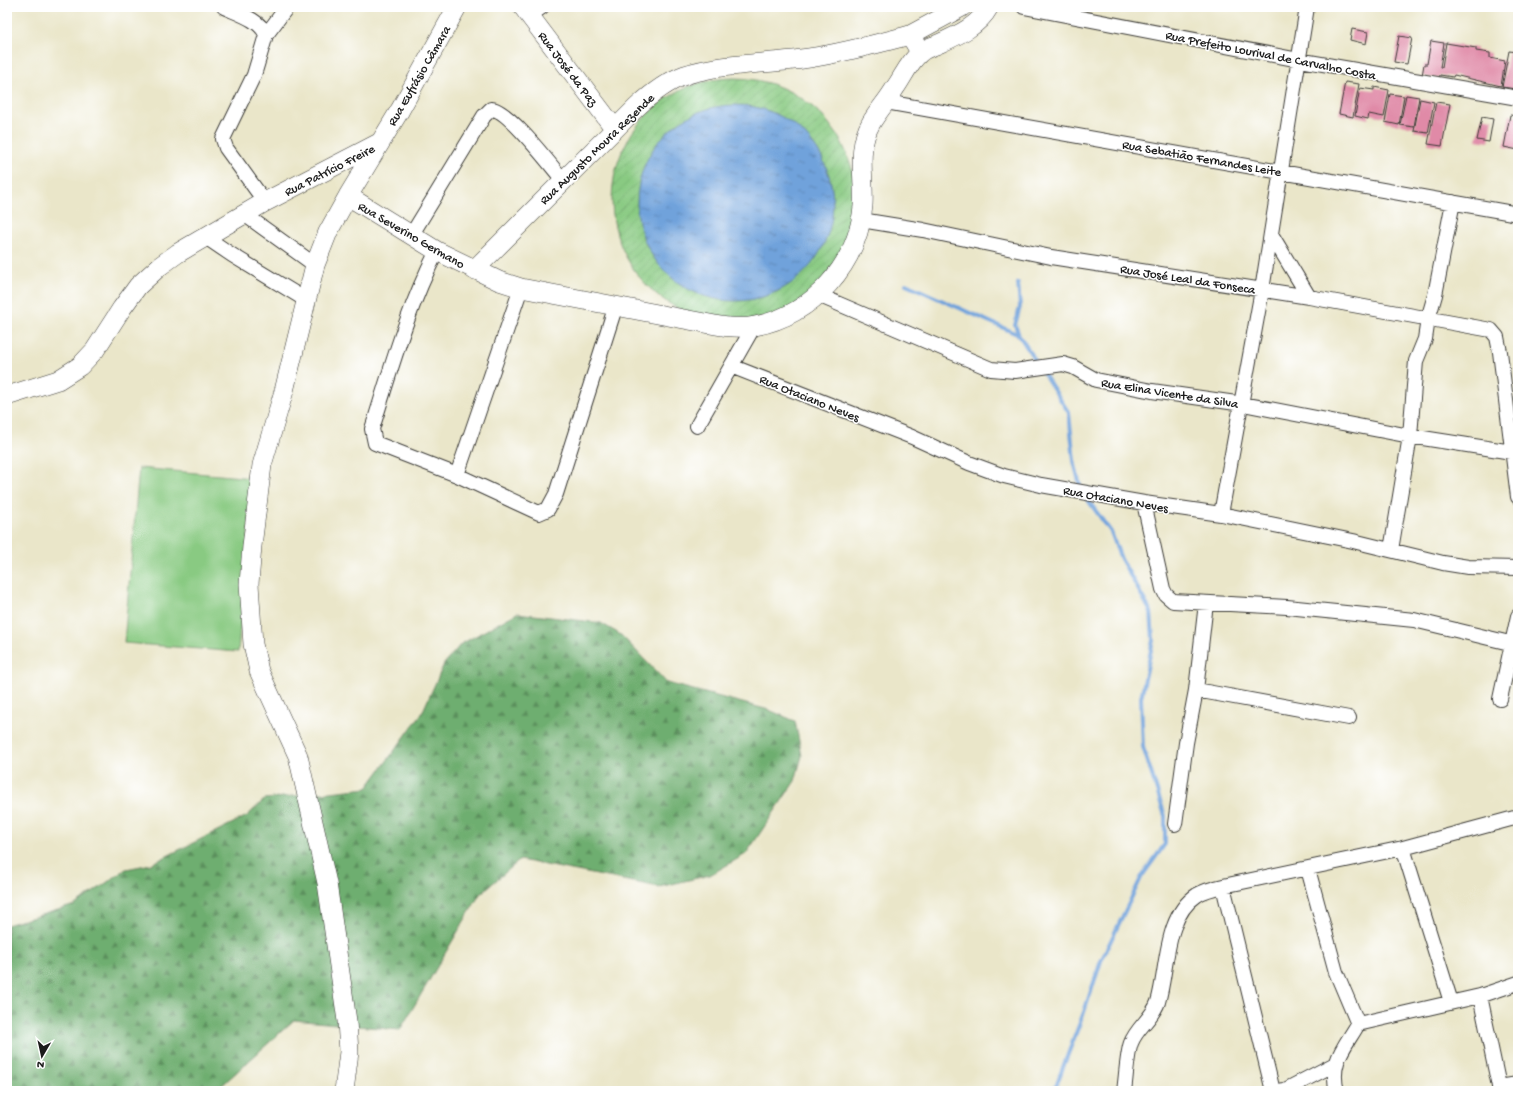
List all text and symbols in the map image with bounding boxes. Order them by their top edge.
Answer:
street label: Rua Eufrásio Câmara [385,22,455,129]
street label: Rua José da Paz [534,29,601,111]
street label: Rua Prefeito Lourival de Carvalho Costa [1164,29,1378,84]
street label: Rua Augusto Moura Rezende [537,91,658,209]
street label: Rua Sebatião Fernandes Leite [1121,138,1283,181]
street label: Rua Patrício Freire [282,142,378,200]
street label: Rua Severino Germano [355,199,467,273]
street label: Rua José Leal da Fonseca [1119,262,1257,299]
street label: Rua Otaciano Neves [757,372,862,427]
street label: Rua Elina Vicente da Silva [1100,376,1240,413]
street label: Rua Otaciano Neves [1062,484,1170,517]
north arrow [22,1036,62,1076]
text: N [36,1057,45,1070]

